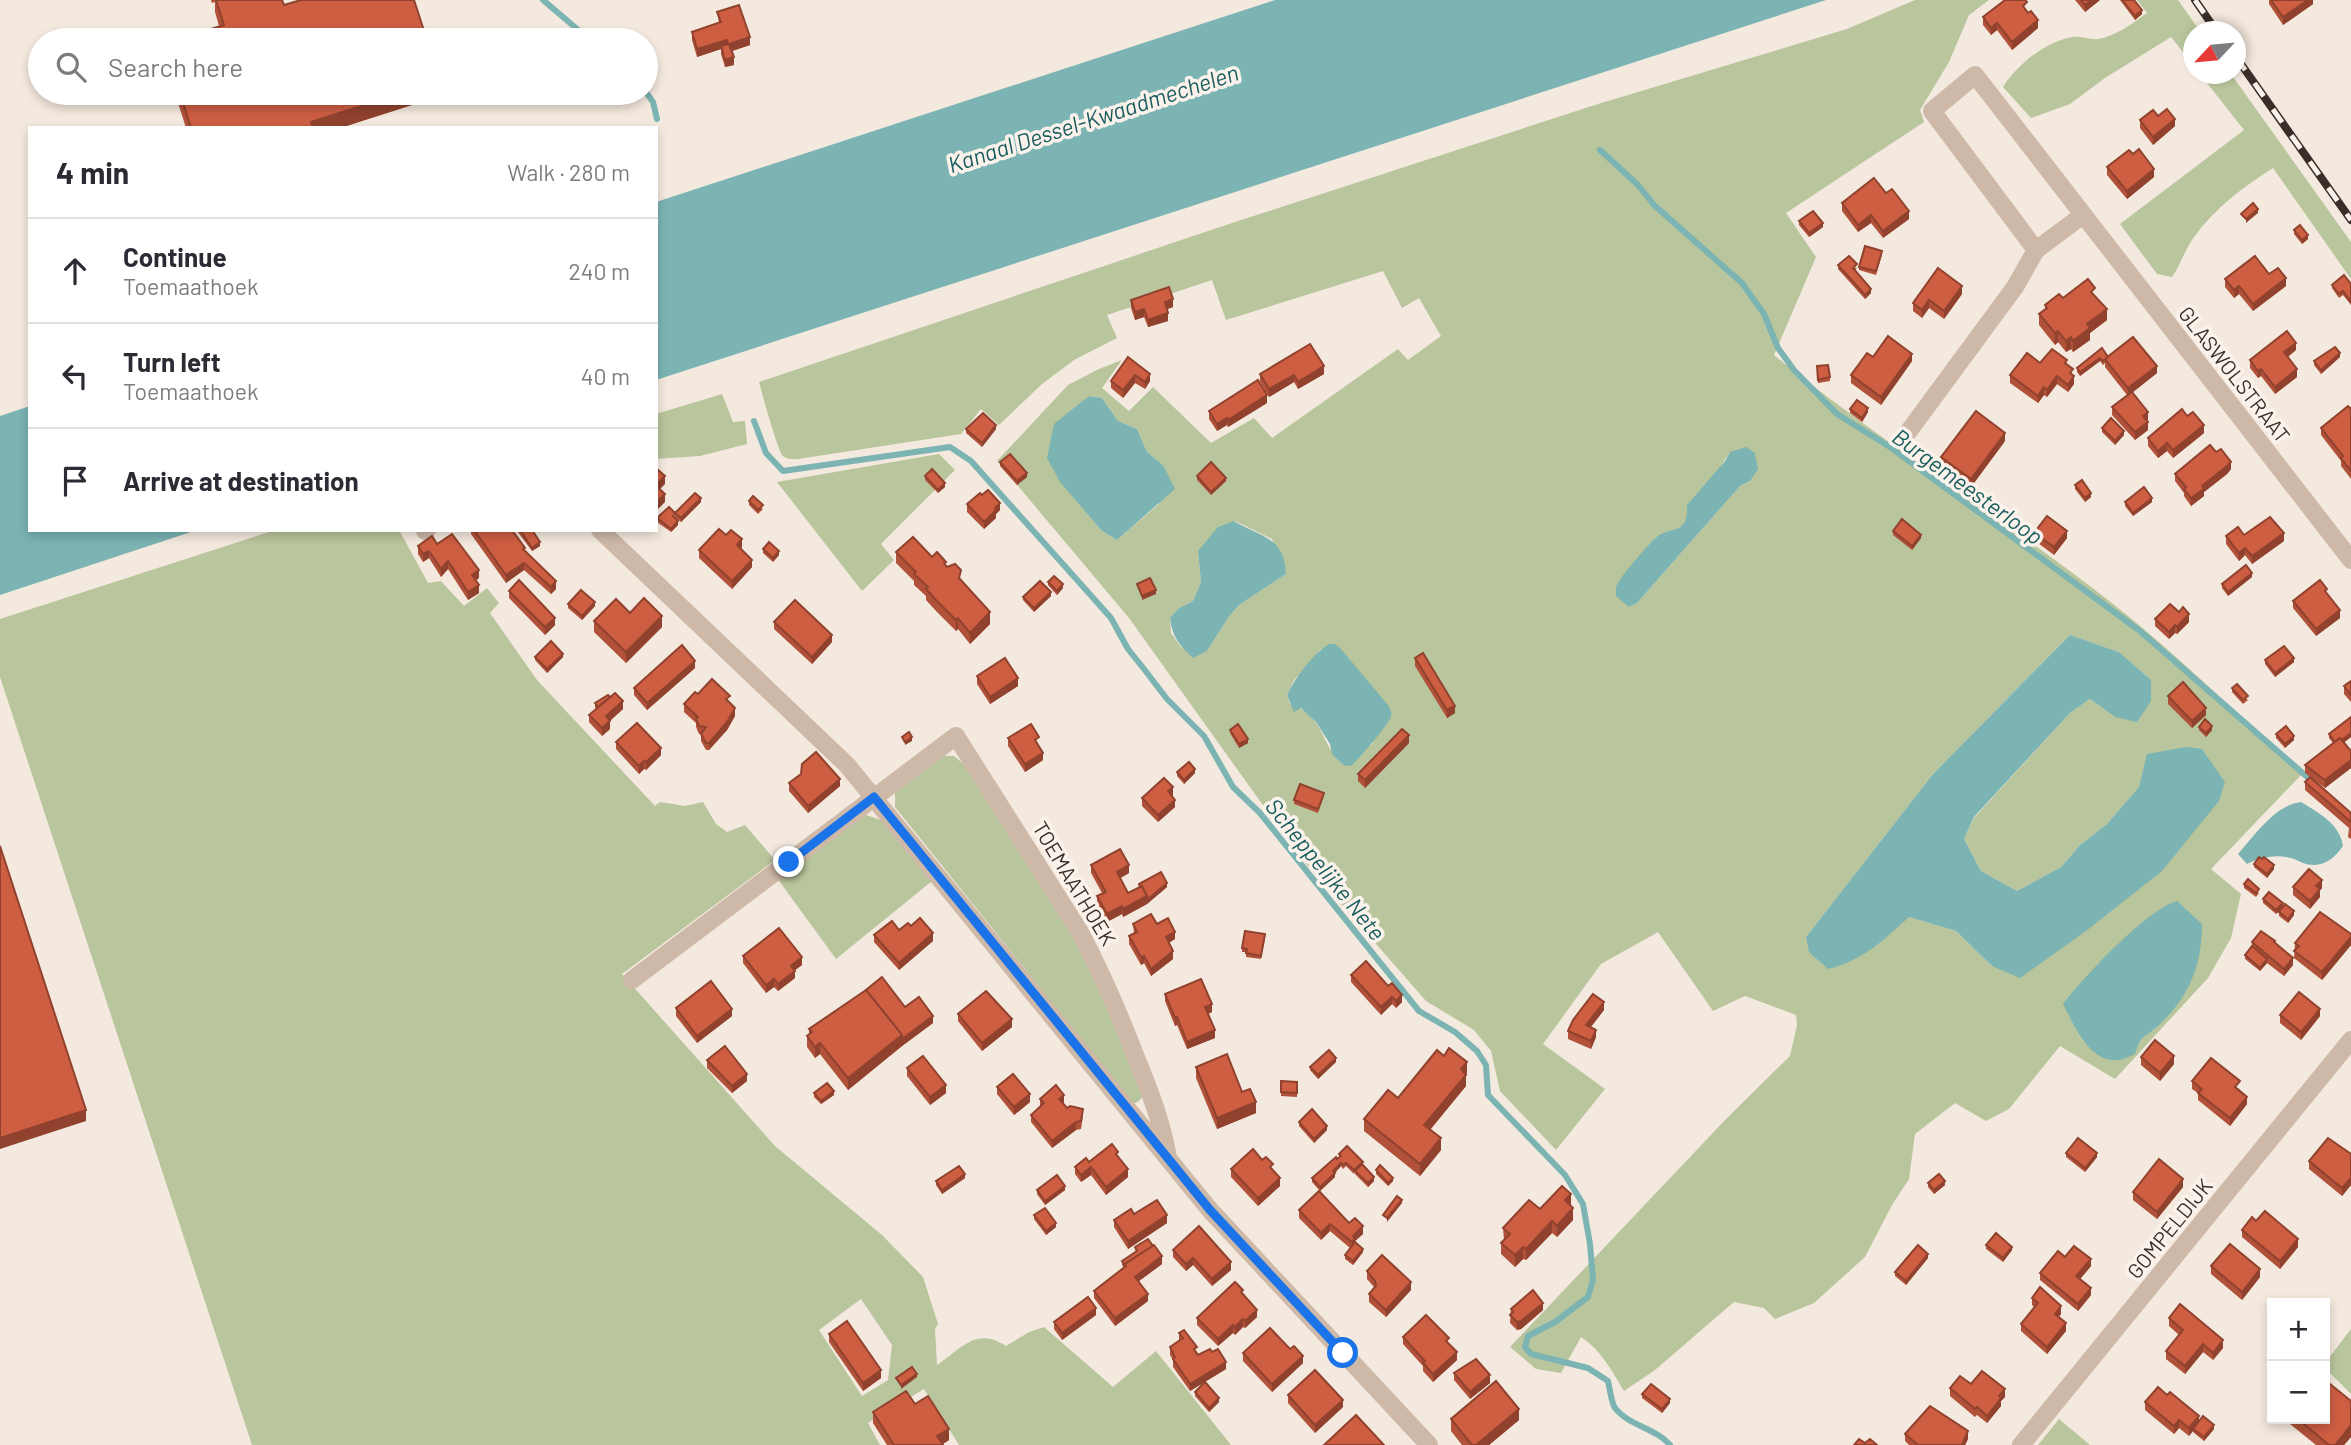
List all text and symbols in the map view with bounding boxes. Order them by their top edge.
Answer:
north arrow [2183,21,2246,84]
search box [28,28,658,105]
icon: search [52,48,90,86]
text: Search here [108,51,243,82]
water label: Kanaal Dessel-Kwaadmechelen [944,58,1242,178]
text: 4 min [56,154,129,190]
text: Walk · 280 m [507,158,630,186]
text: Continue [123,241,227,272]
icon: ahead [56,252,94,290]
text: 240 m [568,257,630,285]
text: Toemaathoek [123,272,259,300]
street label: GLASWOLSTRAAT [2174,301,2296,447]
text: Turn left [123,346,221,377]
icon: left [56,357,94,395]
text: 40 m [581,362,630,390]
text: Toemaathoek [123,377,259,405]
water label: Burgemeesterloop [1887,422,2049,550]
icon: arrive [56,462,94,500]
text: Arrive at destination [123,465,359,496]
water label: Scheppelijke Nete [1260,792,1392,946]
street label: TOEMAATHOEK [1028,817,1122,950]
route end [773,846,804,877]
street label: GOMPELDIJK [2121,1173,2217,1283]
map controls [2267,1298,2330,1424]
button: + [2267,1298,2330,1361]
route start [1327,1337,1358,1368]
button: − [2267,1361,2330,1424]

